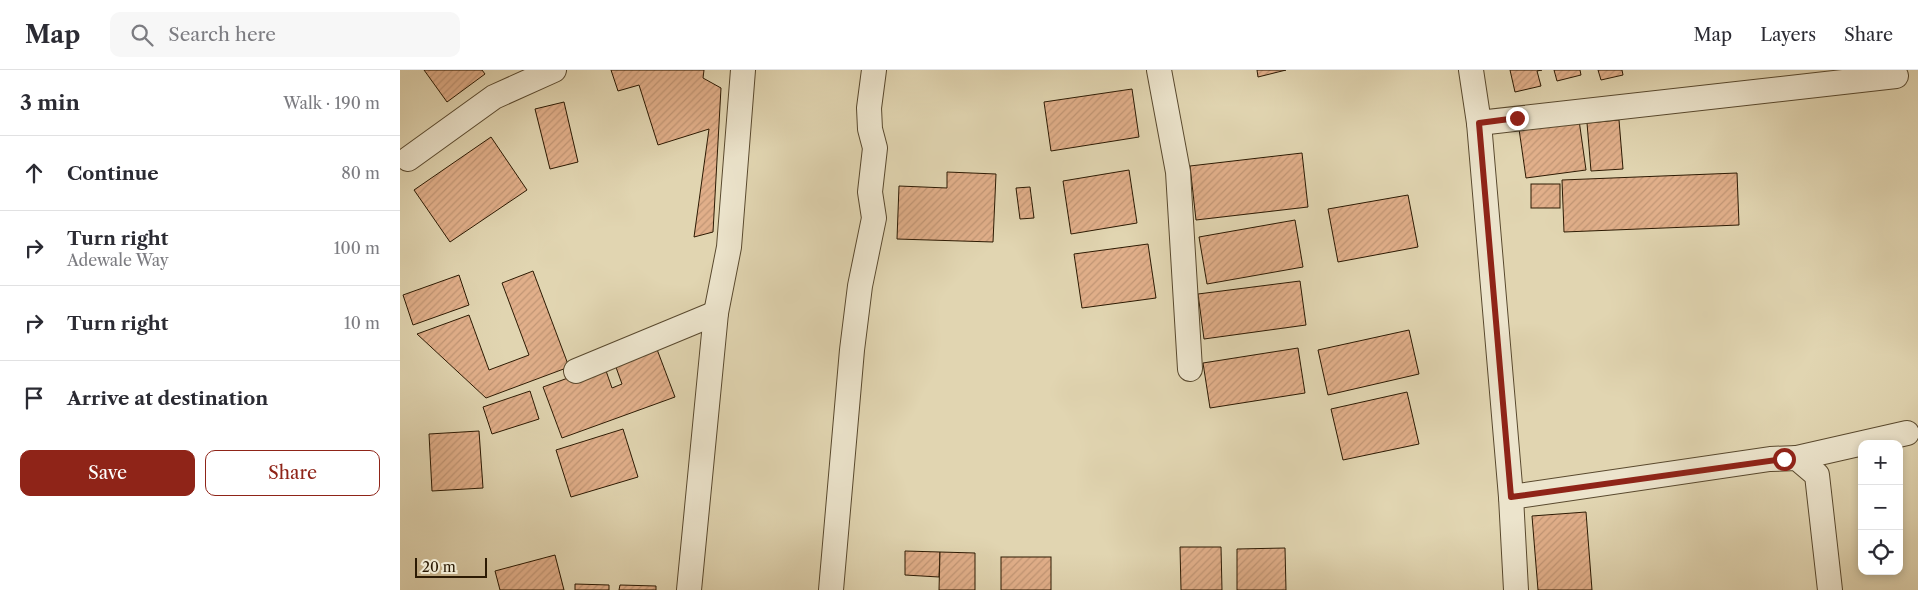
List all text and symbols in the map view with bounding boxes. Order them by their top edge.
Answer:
search box [110,12,460,57]
text: Map [25,20,80,49]
icon: search [128,21,156,49]
text: Search here [168,23,276,46]
text: Map [1694,24,1732,46]
text: Layers [1760,24,1816,46]
text: Share [1844,24,1893,46]
text: 3 min [20,90,80,115]
text: Walk · 190 m [283,93,380,113]
route end [1506,107,1529,130]
icon: ahead [20,159,48,187]
text: Continue [67,162,159,185]
text: 80 m [341,163,380,183]
text: Turn right [67,227,168,250]
icon: right [20,234,48,262]
text: 100 m [334,238,380,258]
text: Adewale Way [67,250,169,270]
icon: right [20,309,48,337]
text: Turn right [67,312,168,335]
text: 10 m [344,313,380,333]
icon: arrive [20,384,48,412]
text: Arrive at destination [67,387,268,410]
map controls [1858,440,1903,575]
button: + [1858,440,1903,485]
route start [1773,448,1796,471]
button: Save [20,450,195,496]
button: Share [205,450,380,496]
button: − [1858,485,1903,530]
button: locate [1858,530,1903,575]
scale bar [415,555,488,578]
text: 20 m [422,558,456,576]

